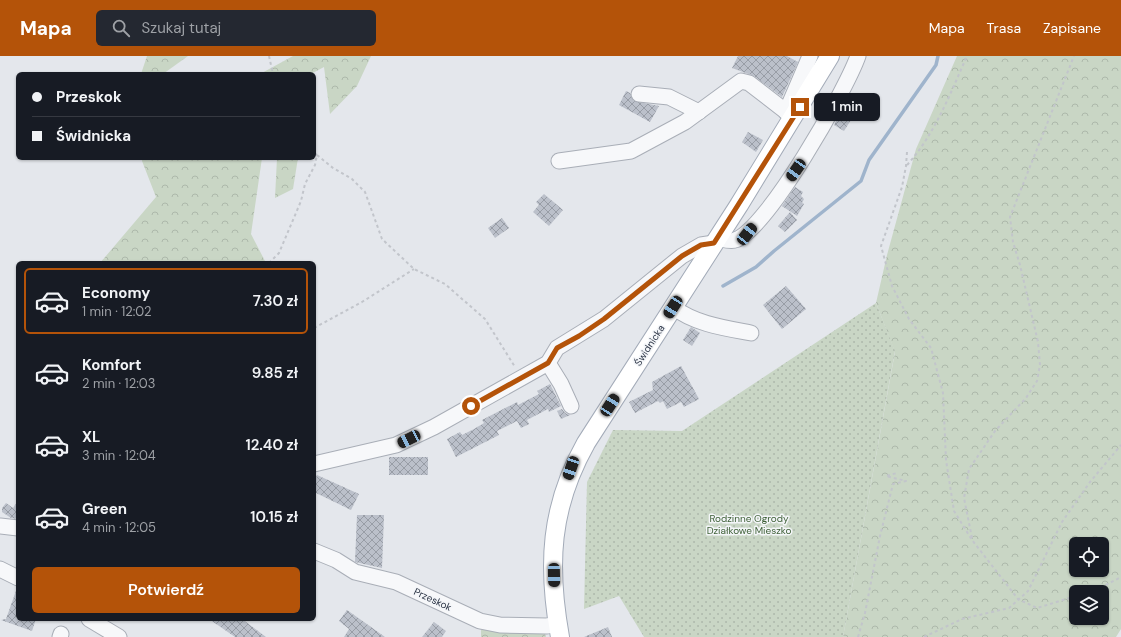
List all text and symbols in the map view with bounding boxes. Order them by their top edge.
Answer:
search box [96,10,376,46]
text: Mapa [20,16,72,41]
icon: search [110,17,132,39]
text: Szukaj tutaj [142,18,221,38]
text: Mapa [929,19,965,37]
text: Trasa [987,19,1021,37]
text: Zapisane [1043,19,1101,37]
text: Przeskok [56,87,122,107]
callout: 1 min [814,93,880,121]
route end [791,98,809,116]
text: 1 min [831,98,863,115]
text: Świdnicka [56,126,131,146]
car [784,157,808,183]
car [735,221,759,247]
icon: car [34,283,70,319]
text: Economy [82,283,150,303]
text: 7.30 zł [253,291,298,311]
car [661,294,685,320]
text: 1 min · 12:02 [82,303,152,320]
street label: Świdnicka [631,322,668,368]
icon: car [34,355,70,391]
text: Komfort [82,355,141,375]
text: 9.85 zł [252,363,298,383]
text: 2 min · 12:03 [82,375,155,392]
car [598,392,622,418]
route start [462,397,480,415]
icon: car [34,427,70,463]
text: XL [82,427,100,447]
car [396,428,422,450]
text: 12.40 zł [245,435,298,455]
text: 3 min · 12:04 [82,447,156,464]
car [561,455,581,481]
icon: car [34,499,70,535]
text: Green [82,499,127,519]
text: 10.15 zł [250,507,298,527]
park label: Rodzinne Ogrody Działkowe Mieszko [707,512,791,537]
text: 4 min · 12:05 [82,519,156,536]
map controls [1069,537,1109,625]
button: locate [1069,537,1109,577]
car [548,563,560,587]
button: Potwierdź [32,567,300,613]
street label: Przeskok [412,585,454,614]
button: layers [1069,585,1109,625]

